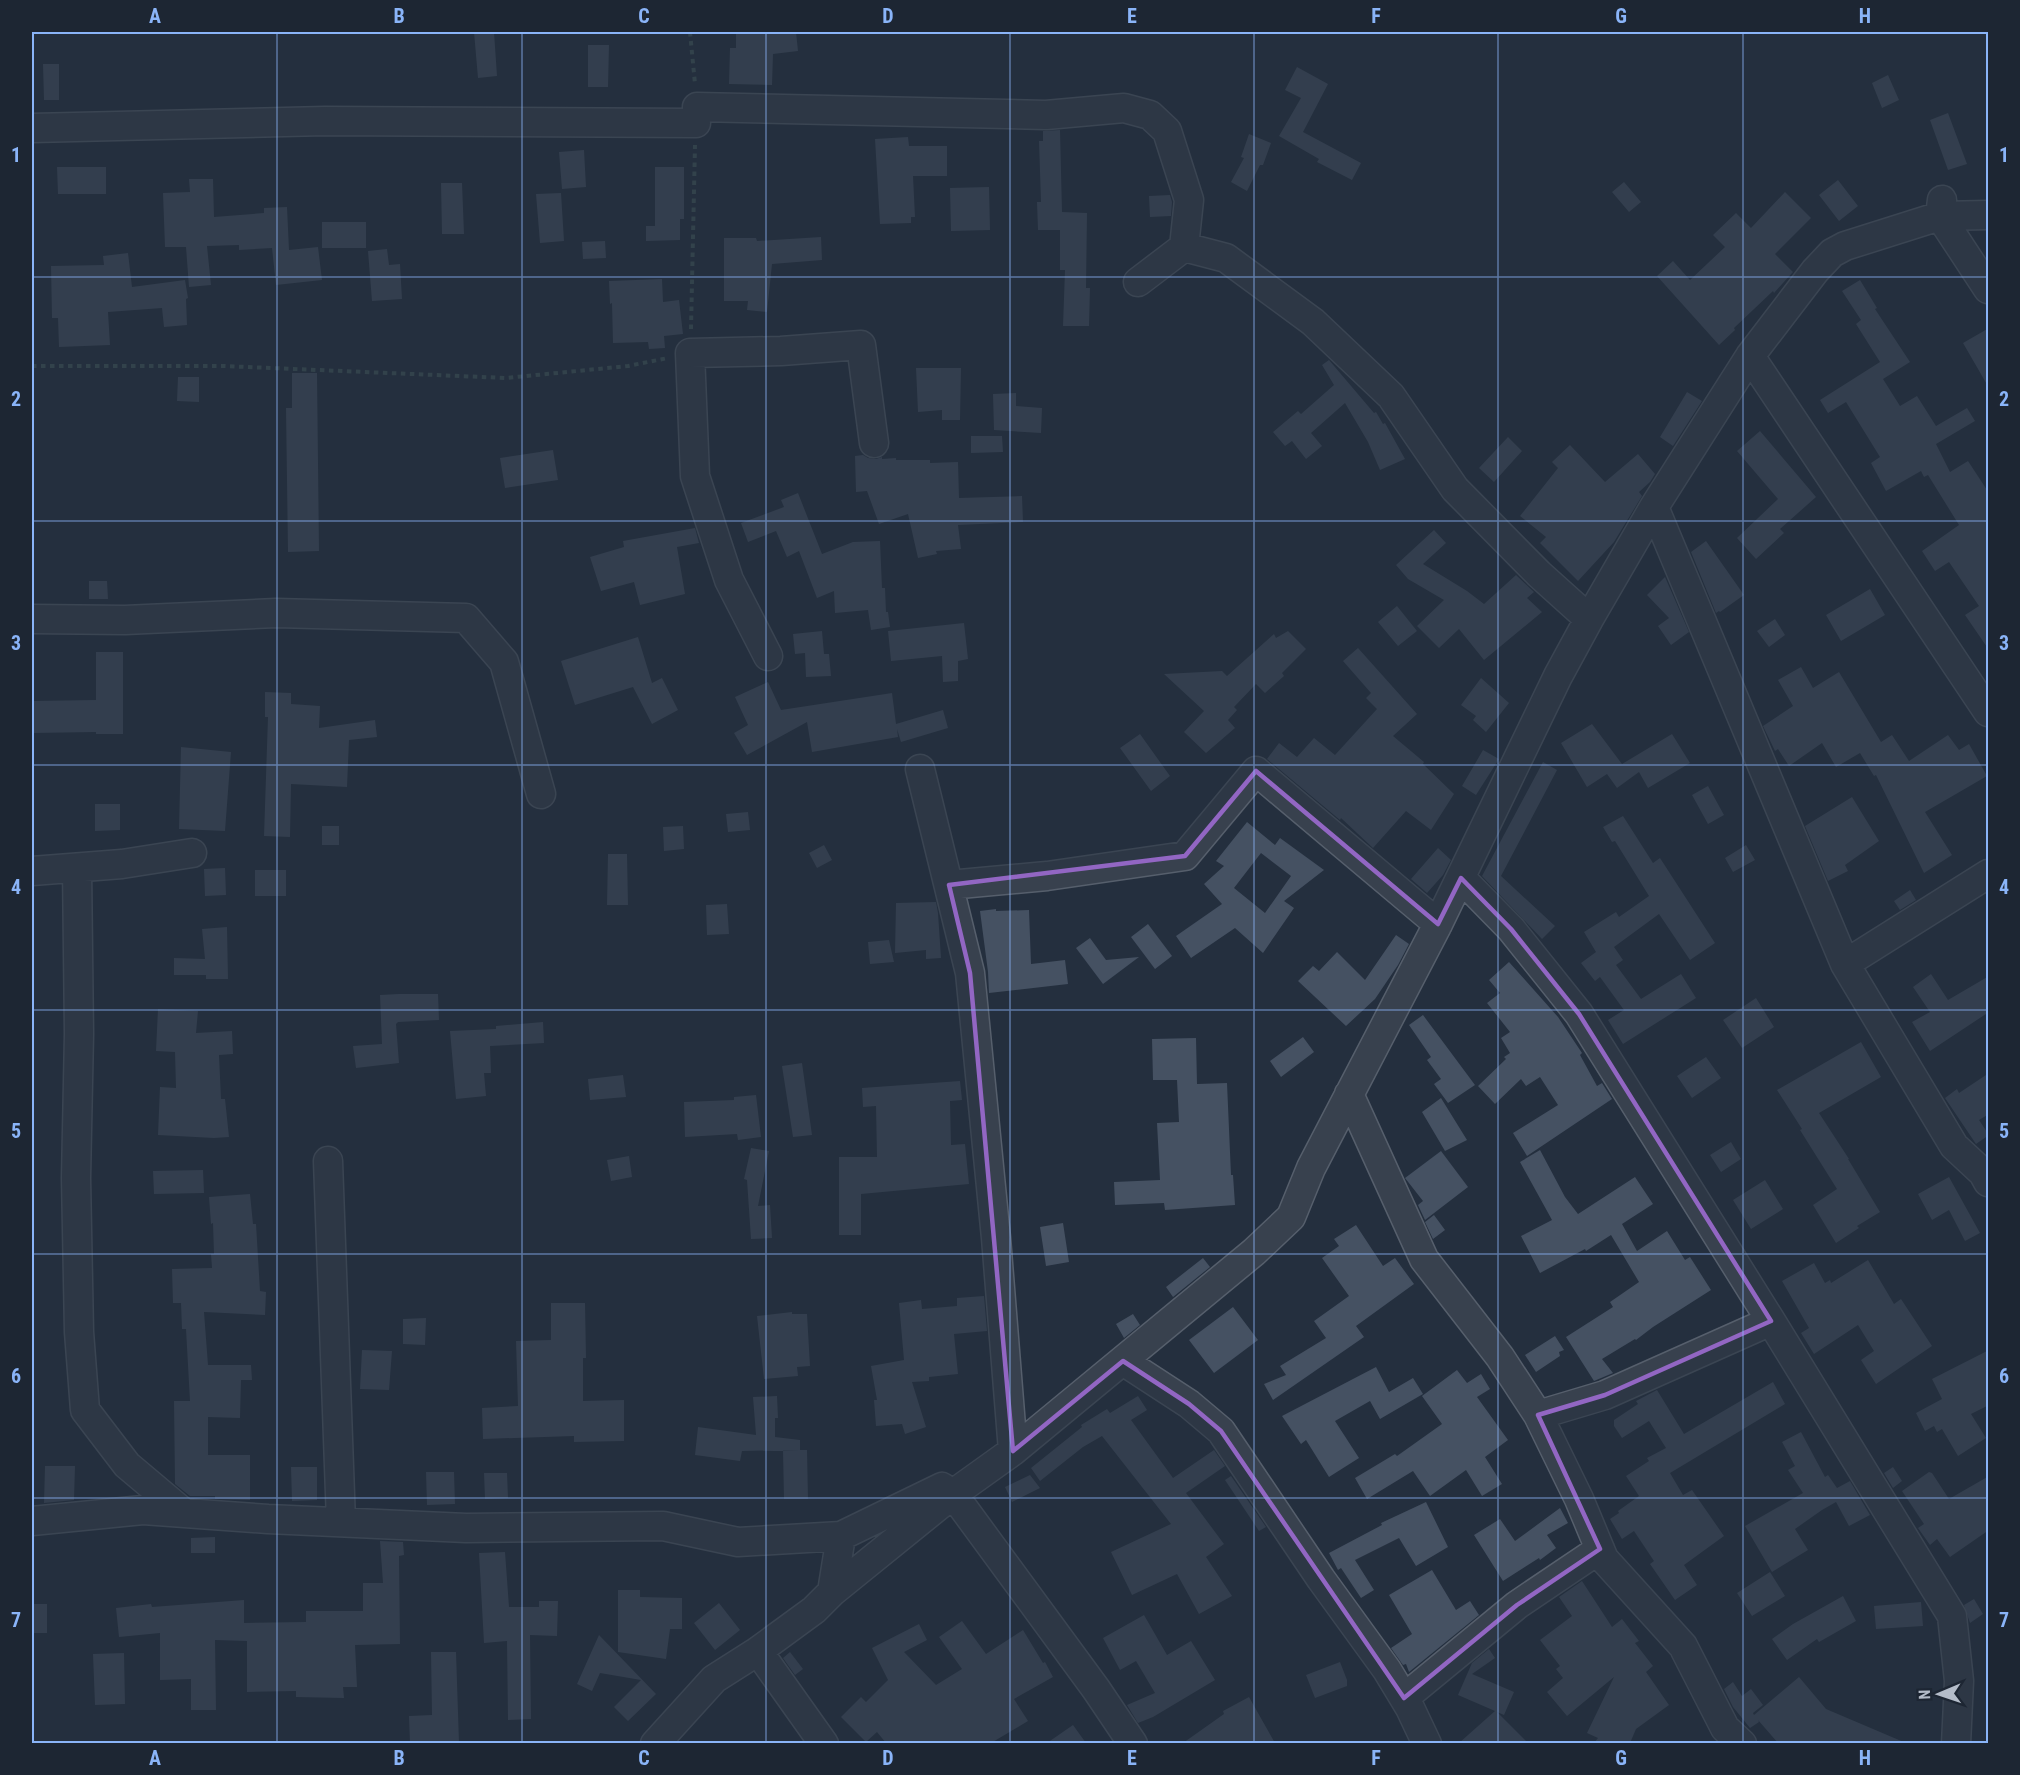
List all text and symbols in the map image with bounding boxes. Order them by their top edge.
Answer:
text: A [149,4,161,28]
text: B [393,4,405,28]
text: C [638,4,650,28]
text: D [882,4,894,28]
text: E [1127,4,1137,28]
text: F [1371,4,1381,28]
text: G [1615,4,1627,28]
text: H [1859,4,1871,28]
text: 1 [11,143,21,167]
text: 1 [1999,143,2009,167]
text: 2 [11,387,21,411]
text: 2 [1999,387,2009,411]
text: 3 [11,631,21,655]
text: 3 [1999,631,2009,655]
text: 4 [11,875,21,899]
text: 4 [1999,875,2009,899]
text: 5 [11,1119,21,1143]
text: 5 [1999,1119,2009,1143]
text: 6 [11,1364,21,1388]
text: 6 [1999,1364,2009,1388]
text: 7 [11,1608,21,1632]
text: 7 [1999,1608,2009,1632]
north arrow [1909,1664,1969,1724]
text: N [1915,1689,1934,1700]
text: A [149,1746,161,1770]
text: B [393,1746,405,1770]
text: C [638,1746,650,1770]
text: D [882,1746,894,1770]
text: E [1127,1746,1137,1770]
text: F [1371,1746,1381,1770]
text: G [1615,1746,1627,1770]
text: H [1859,1746,1871,1770]

